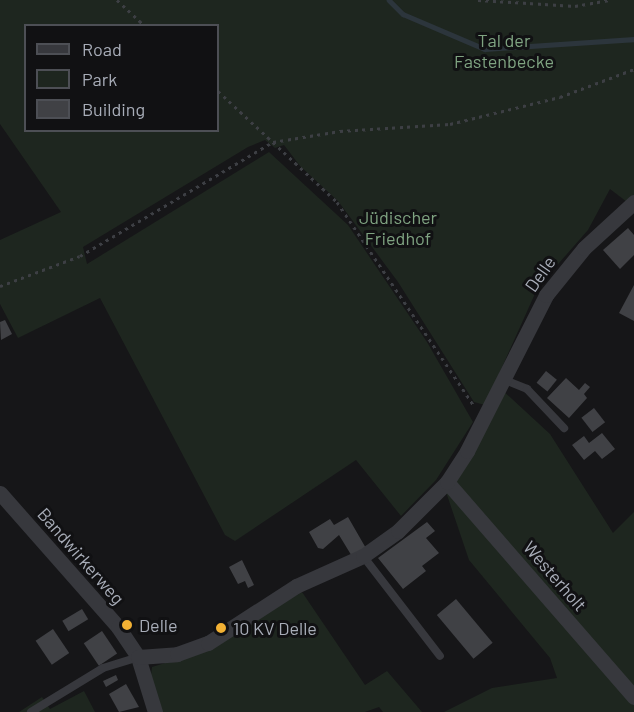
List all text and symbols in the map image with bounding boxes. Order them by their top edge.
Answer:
legend [24,24,219,132]
park label: Tal der Fastenbecke [454,30,554,72]
text: Road [82,38,122,60]
text: Park [82,68,117,90]
text: Building [82,98,145,120]
park label: Jüdischer Friedhof [359,207,437,250]
street label: Delle [520,252,560,296]
street label: Bandwirkerweg [33,503,129,609]
street label: Westerholt [519,537,591,615]
place label: Delle [139,614,178,636]
place label: 10 KV Delle [233,617,317,639]
marker: Delle [120,618,134,632]
marker: 10 KV Delle [214,621,228,635]

